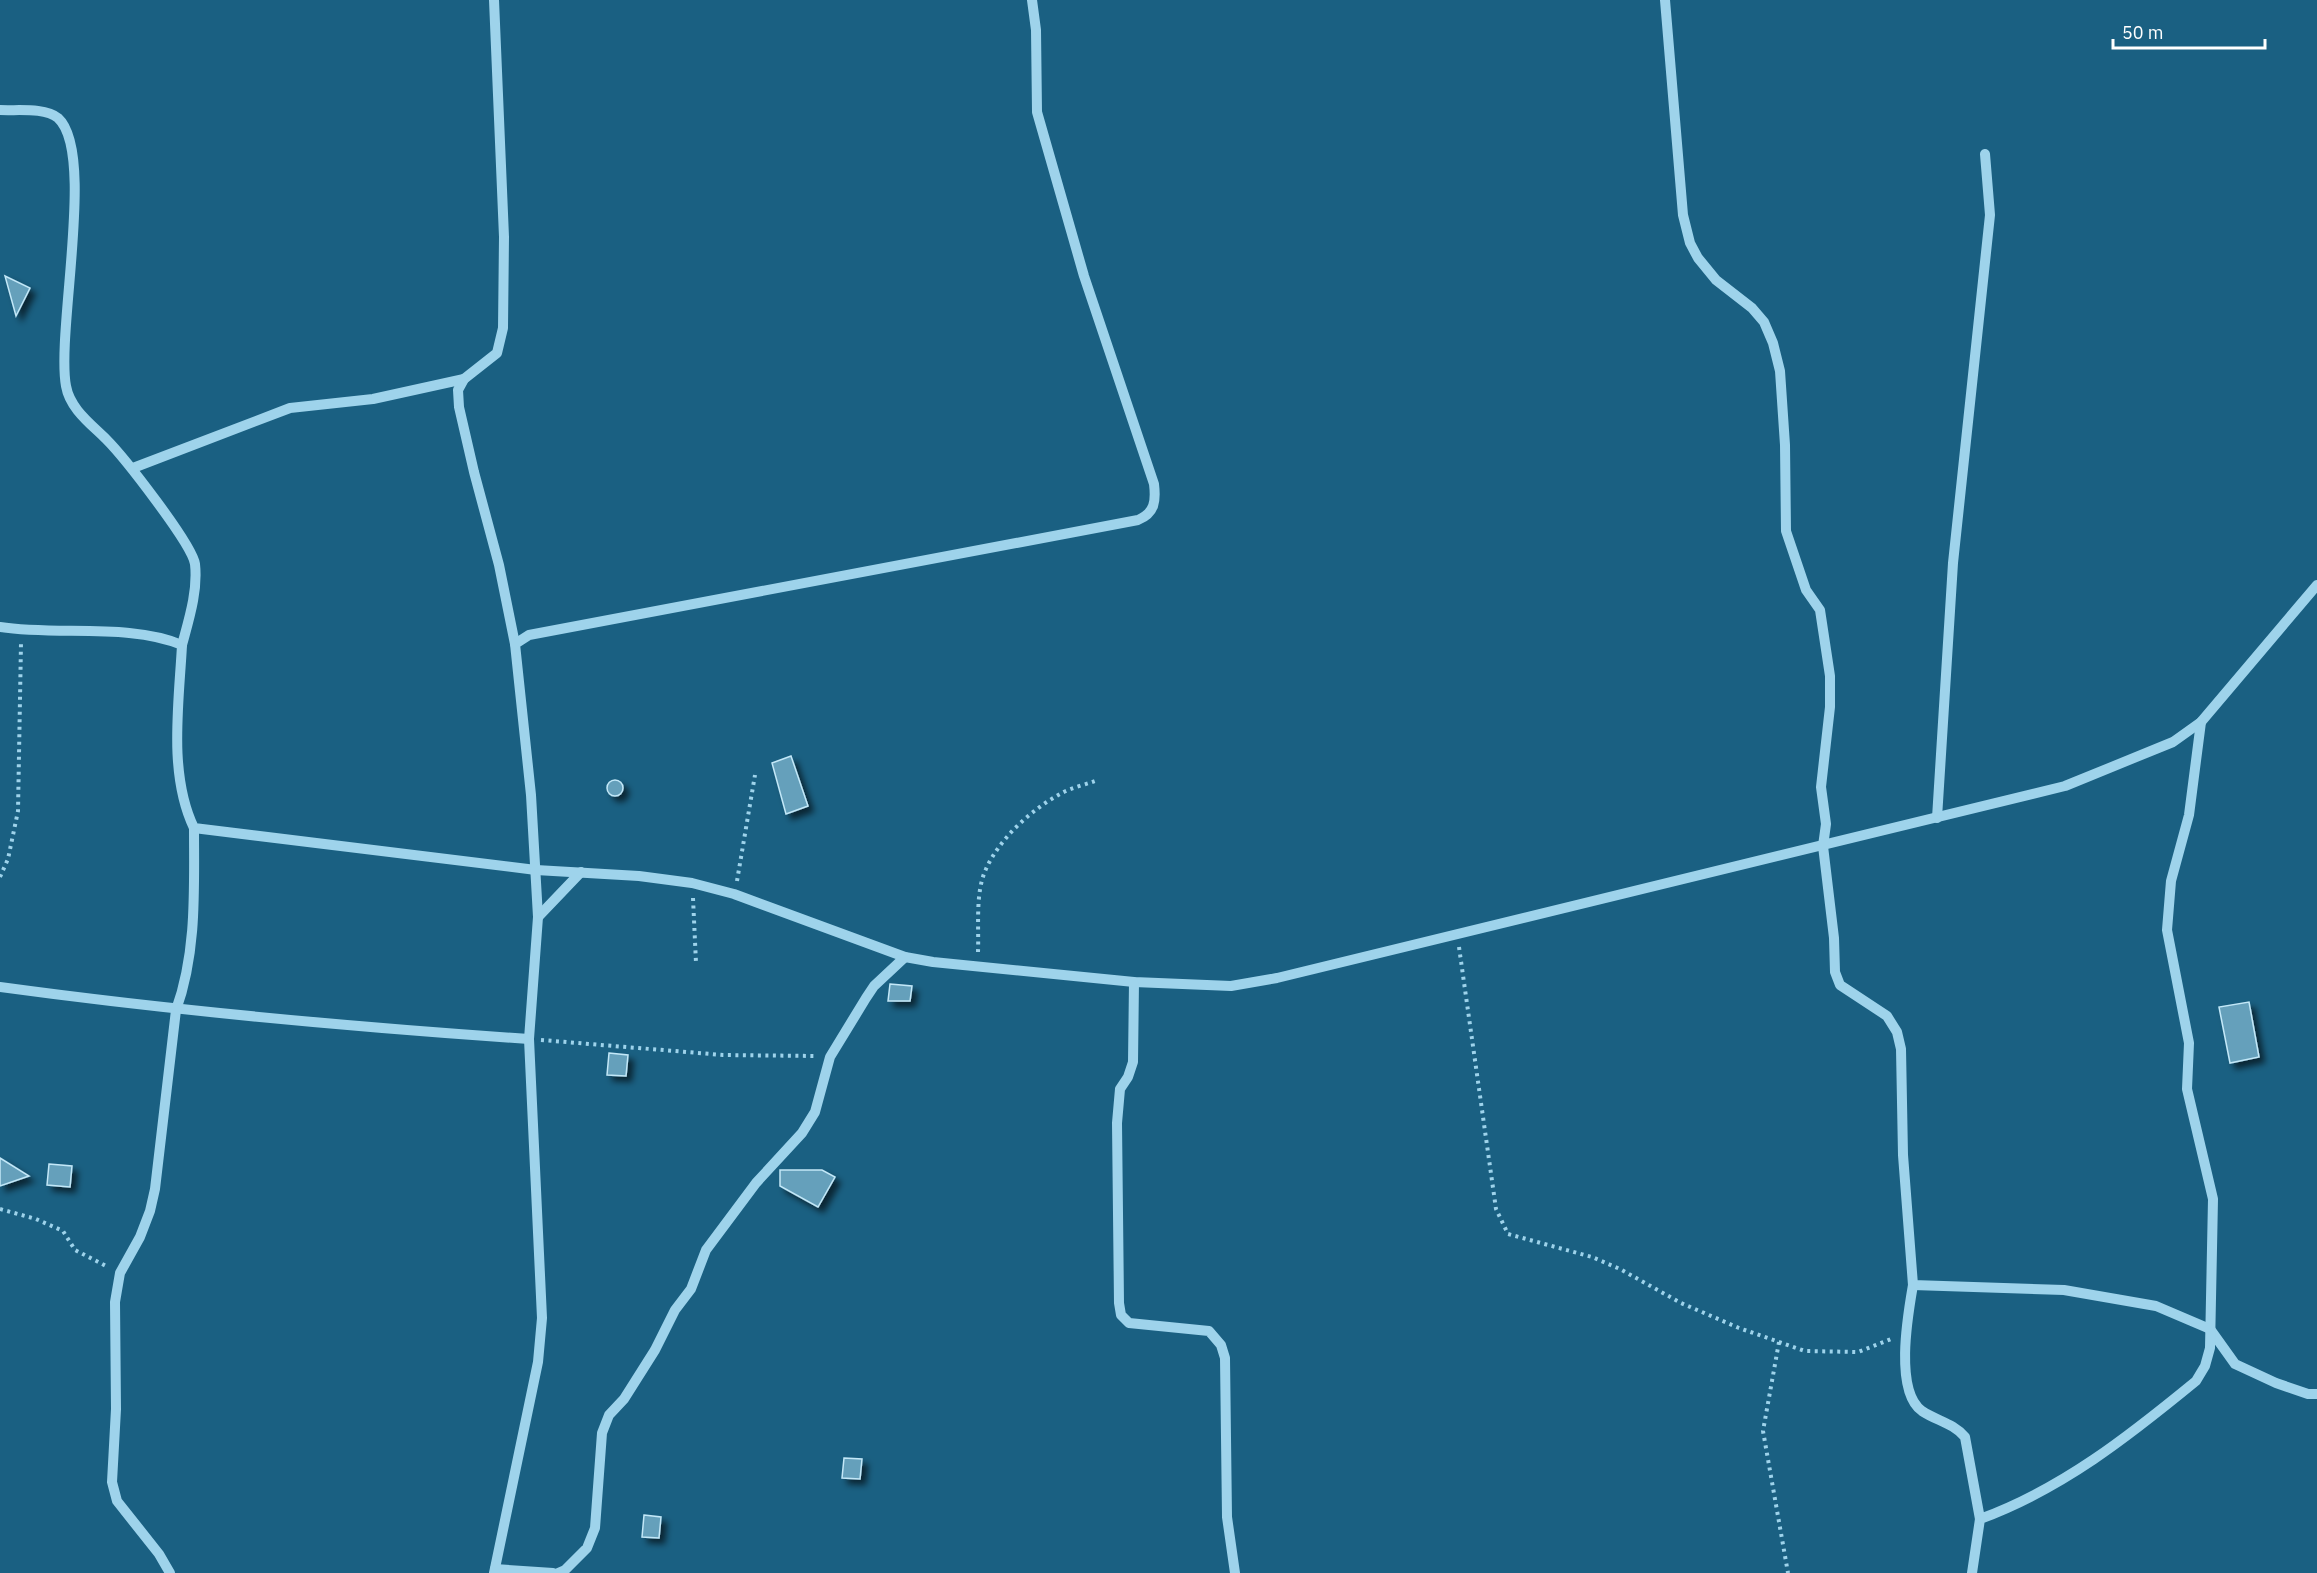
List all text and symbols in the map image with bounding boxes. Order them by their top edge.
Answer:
scale bar [2113,12,2264,50]
text: 50 m [2122,21,2164,44]

